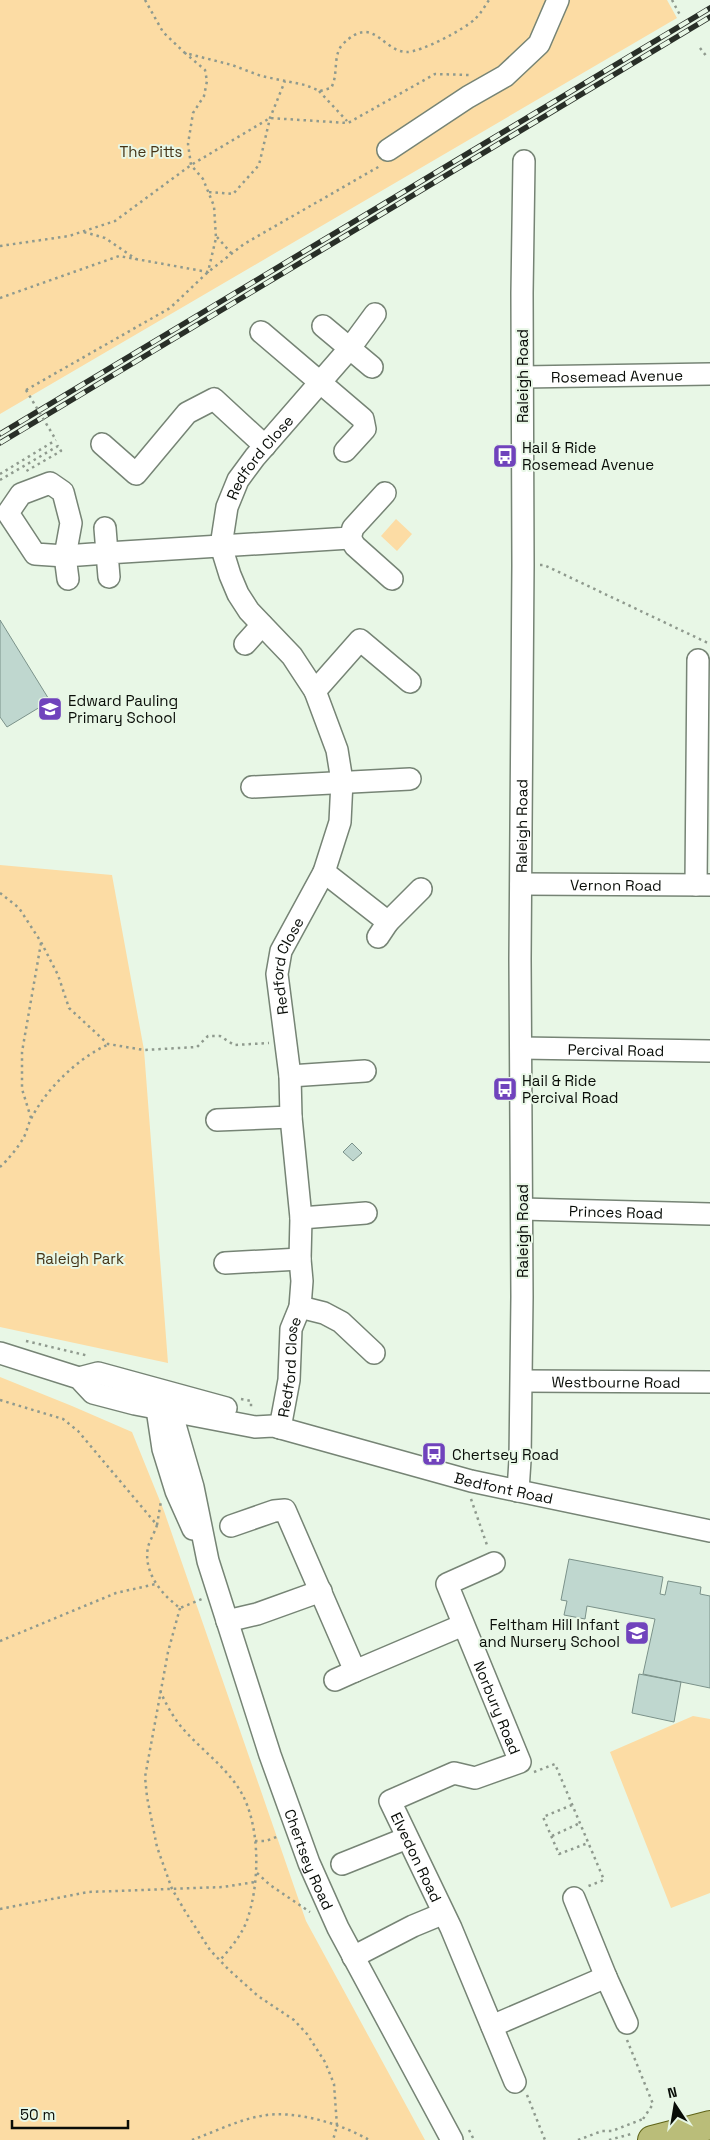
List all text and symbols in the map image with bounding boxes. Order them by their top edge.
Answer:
park label: The Pitts [119,142,183,161]
street label: Raleigh Road [513,329,532,423]
street label: Rosemead Avenue [551,365,683,386]
street label: Redford Close [222,411,297,502]
place label: Hail & Ride Rosemead Avenue [522,438,654,474]
bus stop icon: Hail & Ride Rosemead Avenue [492,443,518,469]
place label: Edward Pauling Primary School [68,691,178,727]
school or university icon: Edward Pauling Primary School [37,696,63,722]
street label: Raleigh Road [511,779,531,873]
street label: Vernon Road [570,875,662,894]
street label: Redford Close [267,913,307,1016]
street label: Percival Road [568,1039,664,1060]
place label: Hail & Ride Percival Road [522,1071,619,1107]
bus stop icon: Hail & Ride Percival Road [492,1076,518,1102]
street label: Raleigh Road [513,1184,532,1278]
street label: Princes Road [569,1201,663,1222]
park label: Raleigh Park [36,1249,124,1268]
street label: Redford Close [273,1313,305,1419]
street label: Westbourne Road [551,1372,681,1391]
bus stop icon: Chertsey Road [421,1441,447,1467]
place label: Chertsey Road [452,1445,559,1464]
street label: Bedfont Road [452,1467,555,1507]
place label: Feltham Hill Infant and Nursery School [479,1615,620,1651]
school or university icon: Feltham Hill Infant and Nursery School [624,1620,650,1646]
street label: Norbury Road [470,1658,525,1757]
street label: Chertsey Road [281,1806,338,1912]
street label: Elvedon Road [387,1809,447,1905]
north arrow [650,2080,700,2130]
text: N [666,2083,679,2102]
scale bar [12,2098,129,2130]
text: 50 m [20,2105,55,2124]

